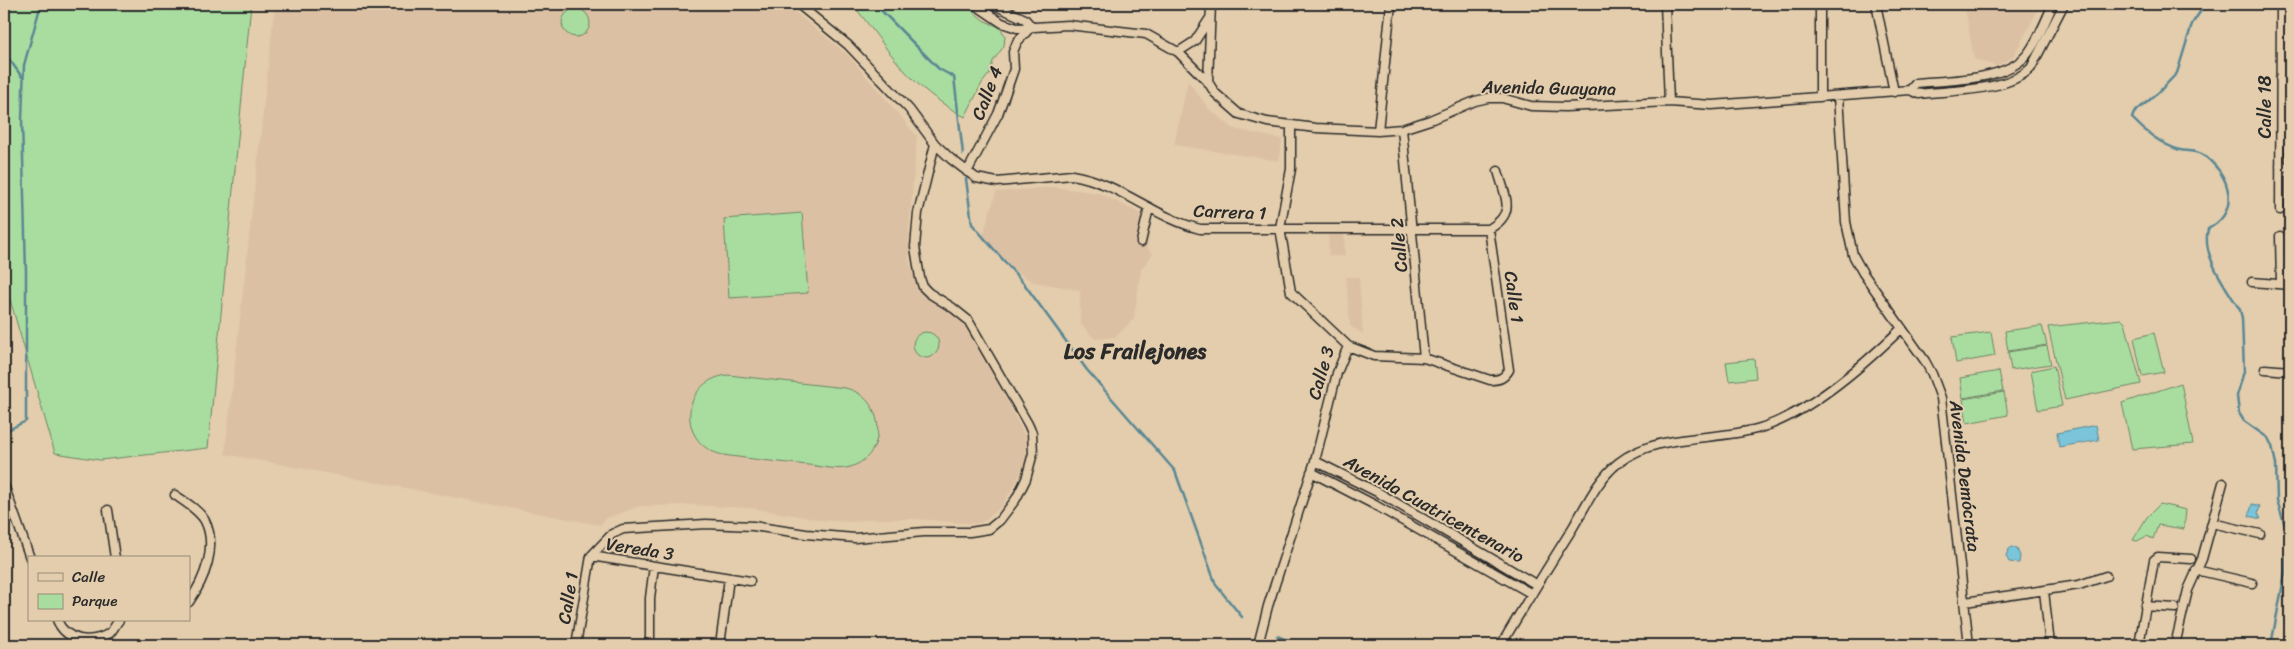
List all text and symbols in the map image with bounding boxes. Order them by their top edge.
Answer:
street label: Calle 4 [962,61,1012,125]
street label: Avenida Guayana [1481,71,1616,105]
street label: Calle 18 [2249,75,2281,139]
street label: Carrera 1 [1193,195,1267,229]
street label: Calle 2 [1381,216,1417,274]
street label: Calle 1 [1495,269,1534,325]
district label: Los Frailejones [1064,332,1207,371]
street label: Calle 3 [1298,342,1344,404]
street label: Avenida Demócrata [1940,397,1990,554]
street label: Avenida Cuatricentenario [1337,445,1530,572]
street label: Vereda 3 [604,528,676,570]
legend [28,556,190,622]
text: Calle [72,564,105,590]
street label: Calle 1 [548,569,588,626]
text: Parque [72,588,117,614]

